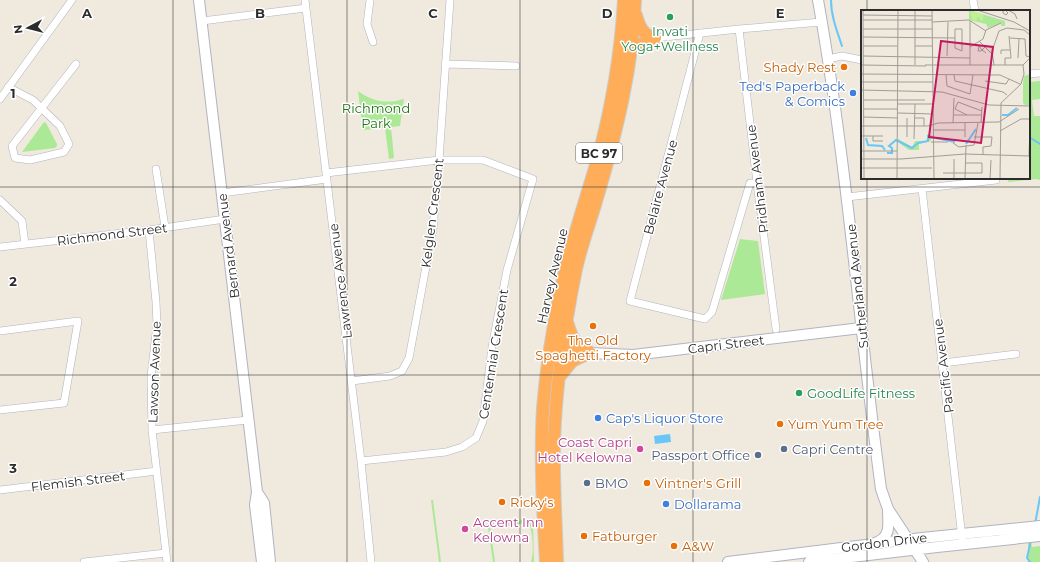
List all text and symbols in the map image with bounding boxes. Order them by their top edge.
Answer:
text: A [81,5,93,21]
text: B [255,5,265,21]
text: C [428,5,438,21]
text: D [602,5,613,21]
text: E [776,5,785,21]
north arrow [8,8,48,48]
inset map [861,10,1030,179]
marker: Invati Yoga+Wellness [665,12,675,22]
place label: Invati Yoga+Wellness [621,23,719,54]
text: N [11,24,26,34]
place label: Shady Rest [763,59,836,75]
marker: Shady Rest [839,62,849,72]
place label: Ted's Paperback & Comics [739,78,845,109]
text: 1 [10,85,16,101]
marker: Ted's Paperback & Comics [848,88,858,98]
park label: Richmond Park [342,100,410,131]
street label: Pridham Avenue [742,124,772,234]
street label: Belaire Avenue [640,138,680,236]
road number: BC 97 [576,143,622,163]
street label: Kelglen Crescent [417,157,447,269]
street label: Bernard Avenue [214,193,242,299]
street label: Richmond Street [56,219,168,249]
street label: Lawrence Avenue [325,222,355,339]
street label: Sutherland Avenue [842,223,871,349]
street label: Harvey Avenue [533,226,571,325]
text: 2 [9,273,17,289]
street label: Centennial Crescent [475,288,511,420]
street label: Pacific Avenue [929,318,957,414]
street label: Lawson Avenue [144,320,164,423]
marker: The Old Spaghetti Factory [588,321,598,331]
street label: Capri Street [687,331,765,357]
place label: The Old Spaghetti Factory [535,332,652,363]
place label: GoodLife Fitness [807,385,915,401]
marker: GoodLife Fitness [794,388,804,398]
place label: Cap's Liquor Store [606,410,723,426]
marker: Cap's Liquor Store [593,413,603,423]
place label: Yum Yum Tree [788,416,884,432]
marker: Yum Yum Tree [775,419,785,429]
place label: Coast Capri Hotel Kelowna [537,434,632,465]
place label: Capri Centre [792,441,874,457]
marker: Coast Capri Hotel Kelowna [635,444,645,454]
marker: Capri Centre [779,444,789,454]
place label: Passport Office [651,447,750,463]
marker: Passport Office [753,450,763,460]
text: 3 [8,460,17,476]
street label: Flemish Street [30,467,126,495]
place label: BMO [595,475,628,491]
place label: Vintner's Grill [655,475,741,491]
marker: BMO [582,478,592,488]
marker: Vintner's Grill [642,478,652,488]
place label: Ricky's [510,494,554,510]
place label: Dollarama [674,496,741,512]
marker: Ricky's [497,497,507,507]
marker: Dollarama [661,499,671,509]
place label: Accent Inn Kelowna [473,514,544,545]
marker: Accent Inn Kelowna [460,524,470,534]
place label: Fatburger [592,528,657,544]
street label: Gordon Drive [840,529,928,555]
marker: Fatburger [579,531,589,541]
place label: A&W [682,538,714,554]
marker: A&W [669,541,679,551]

